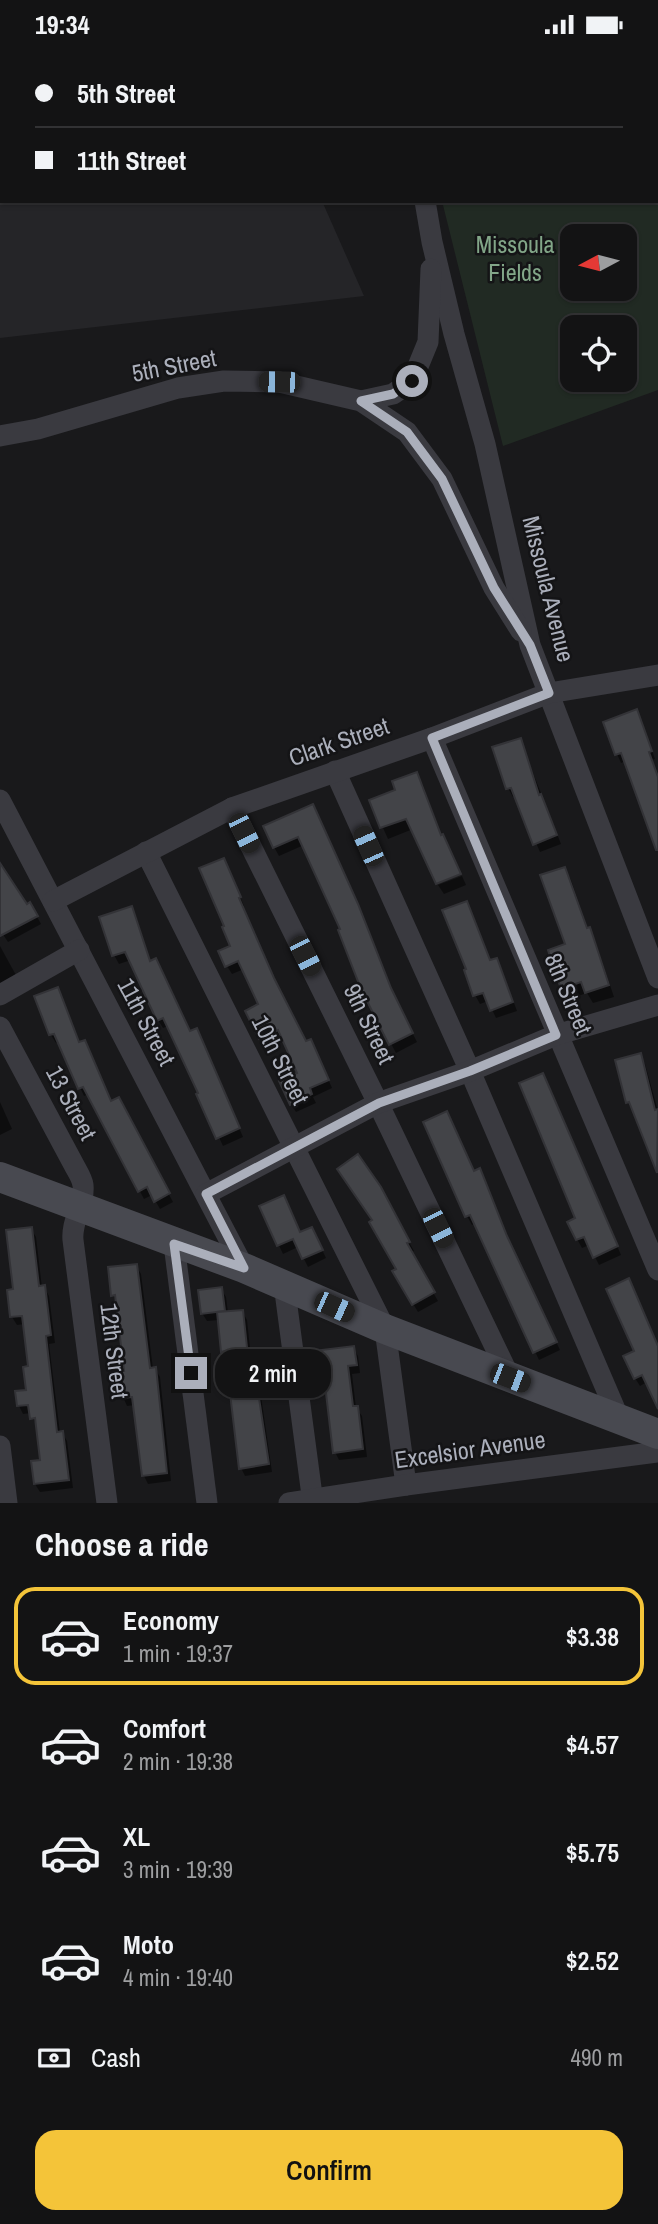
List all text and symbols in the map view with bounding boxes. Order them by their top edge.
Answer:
text: 19:34 [35,7,90,42]
text: 5th Street [77,76,175,111]
text: 11th Street [77,143,186,178]
north arrow [560,224,637,301]
map controls [560,224,637,392]
park label: Missoula Fields [476,228,554,288]
button: locate [560,315,637,392]
street label: 5th Street [129,341,219,389]
route start [396,365,428,397]
car [258,371,301,393]
street label: Missoula Avenue [515,512,583,665]
street label: Clark Street [284,709,393,773]
car [226,810,263,856]
car [350,823,387,869]
car [287,933,324,979]
street label: 8th Street [538,948,601,1040]
street label: 11th Street [110,972,184,1071]
street label: 9th Street [337,978,403,1069]
street label: 10th Street [245,1009,317,1110]
street label: 13 Street [39,1060,105,1146]
car [420,1205,457,1251]
car [311,1289,358,1325]
street label: 12th Street [93,1301,137,1401]
callout: 2 min [216,1349,331,1397]
route end [175,1357,207,1389]
text: 2 min [249,1358,297,1389]
car [487,1361,534,1395]
street label: Excelsior Avenue [393,1423,547,1475]
text: Choose a ride [35,1523,209,1566]
text: Economy [123,1603,219,1638]
icon: car [39,1605,102,1668]
text: $3.38 [566,1619,619,1654]
text: 1 min · 19:37 [123,1638,233,1669]
text: Comfort [123,1711,206,1746]
icon: car [39,1713,102,1776]
text: $4.57 [566,1727,619,1762]
text: 2 min · 19:38 [123,1746,233,1777]
text: XL [123,1819,150,1854]
icon: car [39,1821,102,1884]
text: $5.75 [566,1835,619,1870]
text: 3 min · 19:39 [123,1854,233,1885]
text: Moto [123,1927,174,1962]
icon: car [39,1929,102,1992]
text: $2.52 [566,1943,619,1978]
text: 4 min · 19:40 [123,1962,233,1993]
icon: cash [35,2039,73,2077]
text: Cash [91,2040,141,2075]
text: 490 m [571,2042,623,2073]
button: Confirm [35,2130,623,2210]

